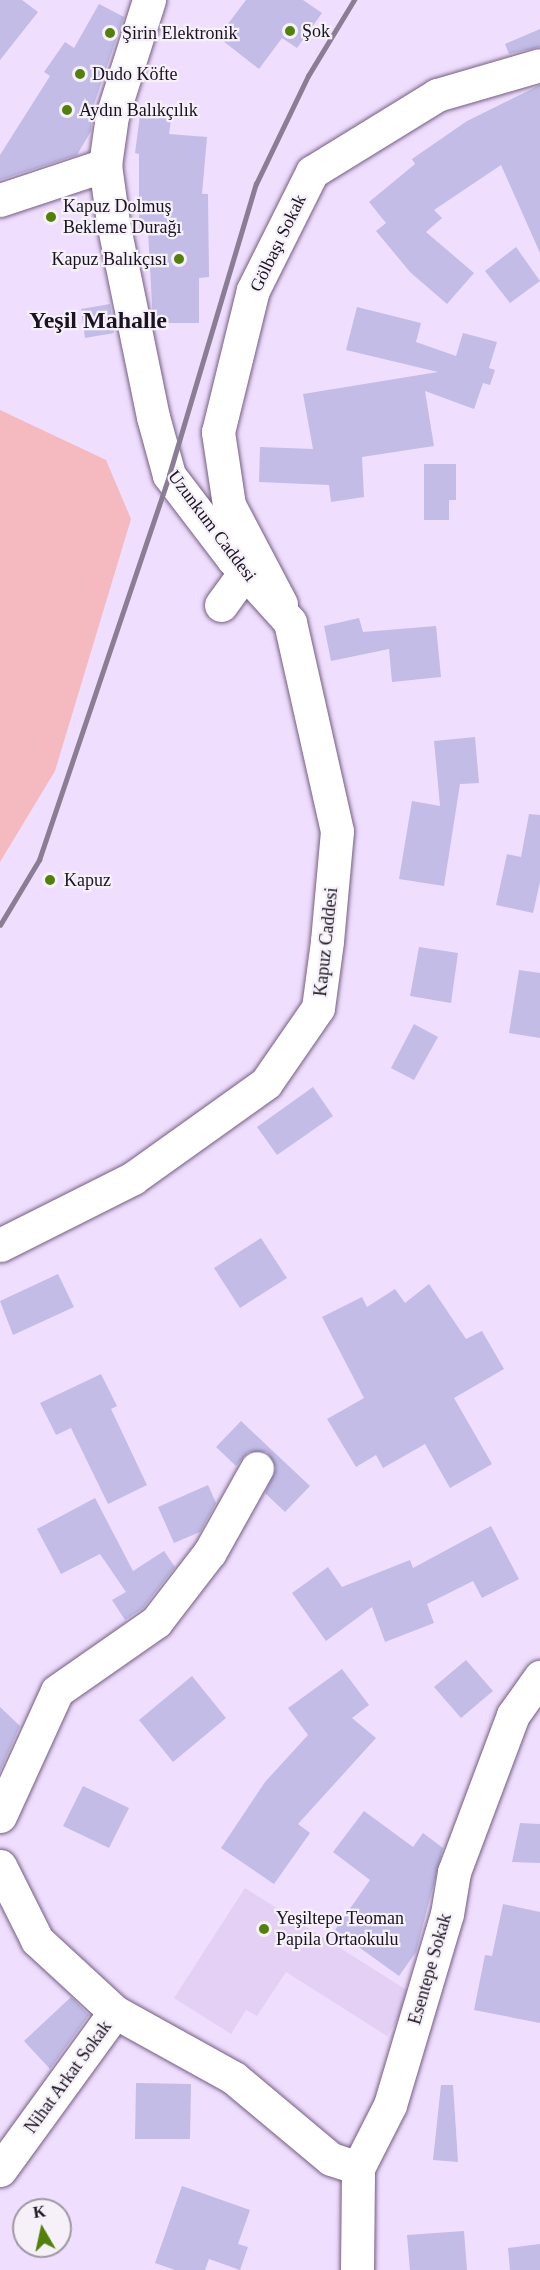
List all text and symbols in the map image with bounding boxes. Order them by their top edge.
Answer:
place label: Şok [302,20,330,42]
place label: Şirin Elektronik [122,22,237,44]
marker: Şok [283,24,297,38]
marker: Şirin Elektronik [103,26,117,40]
place label: Dudo Köfte [92,63,177,85]
marker: Dudo Köfte [73,67,87,81]
place label: Aydın Balıkçılık [79,99,198,121]
marker: Aydın Balıkçılık [60,103,74,117]
street label: Gölbaşı Sokak [245,191,311,295]
place label: Kapuz Dolmuş Bekleme Durağı [63,196,181,238]
marker: Kapuz Dolmuş Bekleme Durağı [44,210,58,224]
place label: Kapuz Balıkçısı [52,248,167,270]
marker: Kapuz Balıkçısı [172,252,186,266]
district label: Yeşil Mahalle [29,307,167,335]
street label: Uzunkum Caddesi [163,466,261,586]
place label: Kapuz [64,869,111,891]
marker: Kapuz [41,871,59,889]
street label: Kapuz Caddesi [310,886,342,998]
place label: Yeşiltepe Teoman Papila Ortaokulu [276,1908,404,1950]
street label: Esentepe Sokak [404,1911,456,2027]
marker: Yeşiltepe Teoman Papila Ortaokulu [257,1922,271,1936]
street label: Nihat Arkat Sokak [20,2016,116,2138]
north arrow [12,2198,72,2258]
text: K [32,2202,47,2221]

